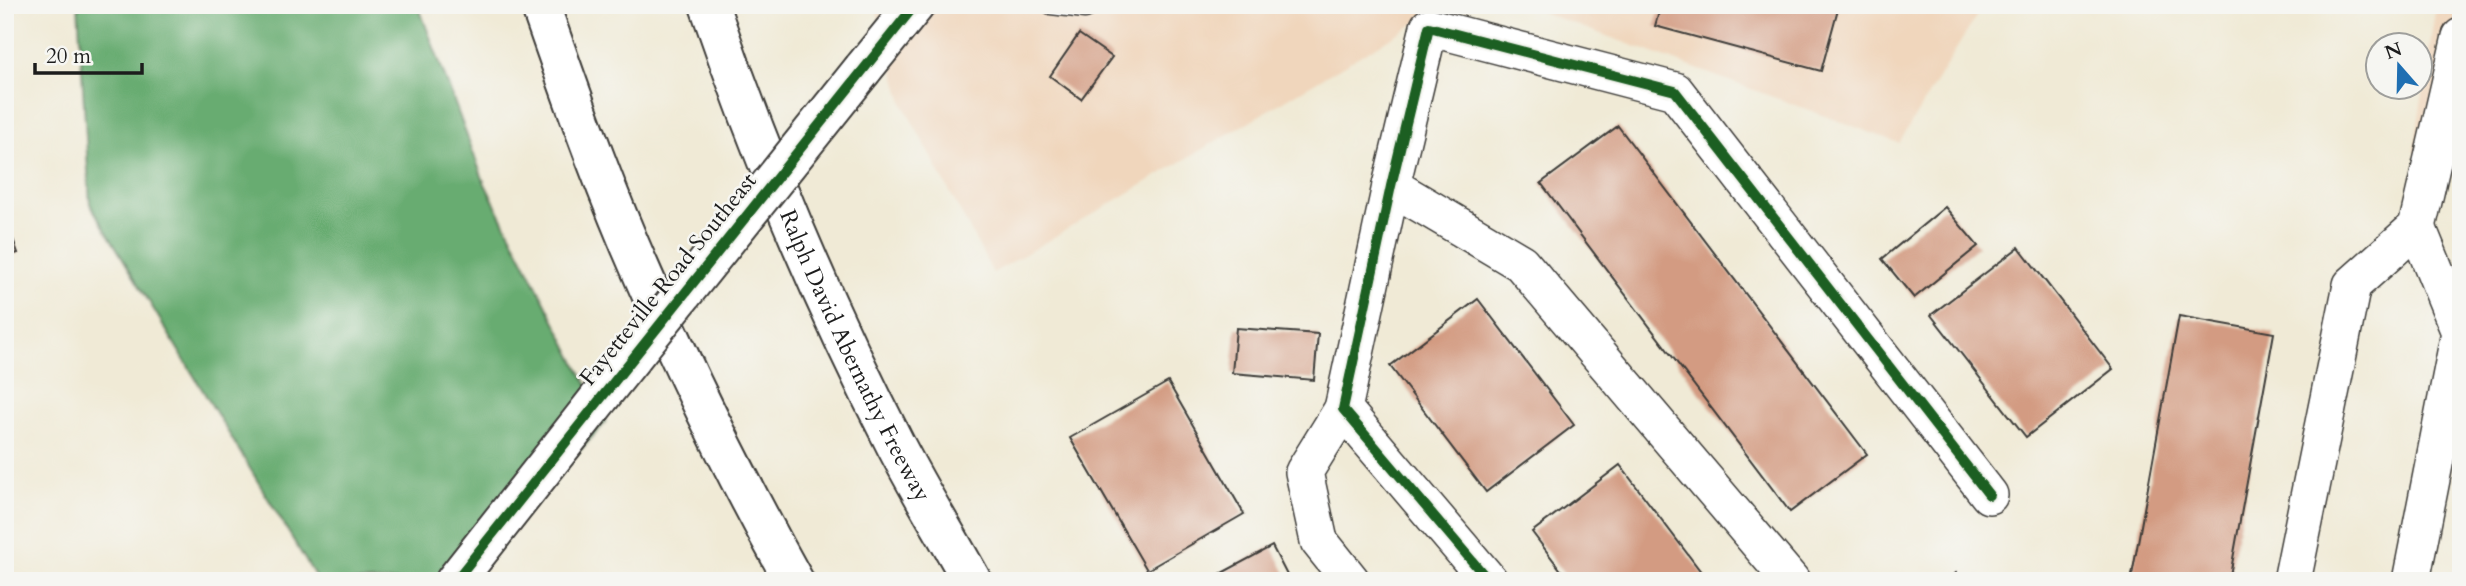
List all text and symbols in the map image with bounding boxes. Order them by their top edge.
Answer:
scale bar [35,32,142,76]
north arrow [2364,32,2434,102]
text: N [2381,36,2406,66]
text: 20 m [46,42,91,71]
street label: Fayetteville Road Southeast [572,166,764,392]
street label: Ralph David Abernathy Freeway [773,205,939,507]

